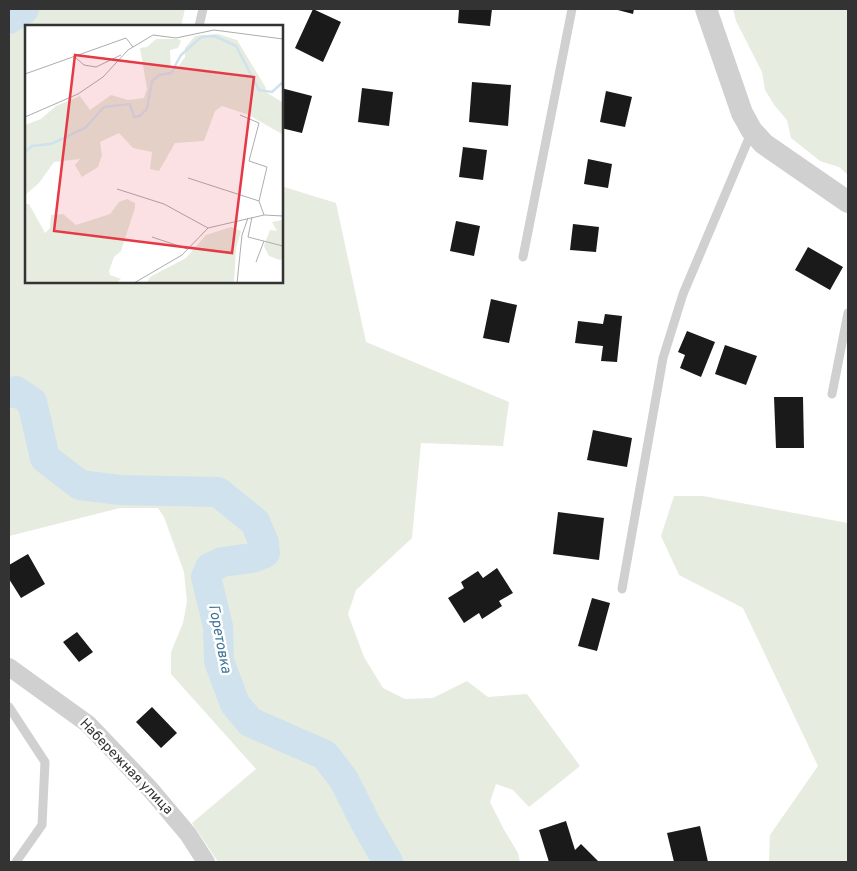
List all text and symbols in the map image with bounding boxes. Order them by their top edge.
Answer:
inset map [25,25,282,282]
water label: Горетовка [203,603,235,675]
street label: Набережная улица [76,715,176,819]

